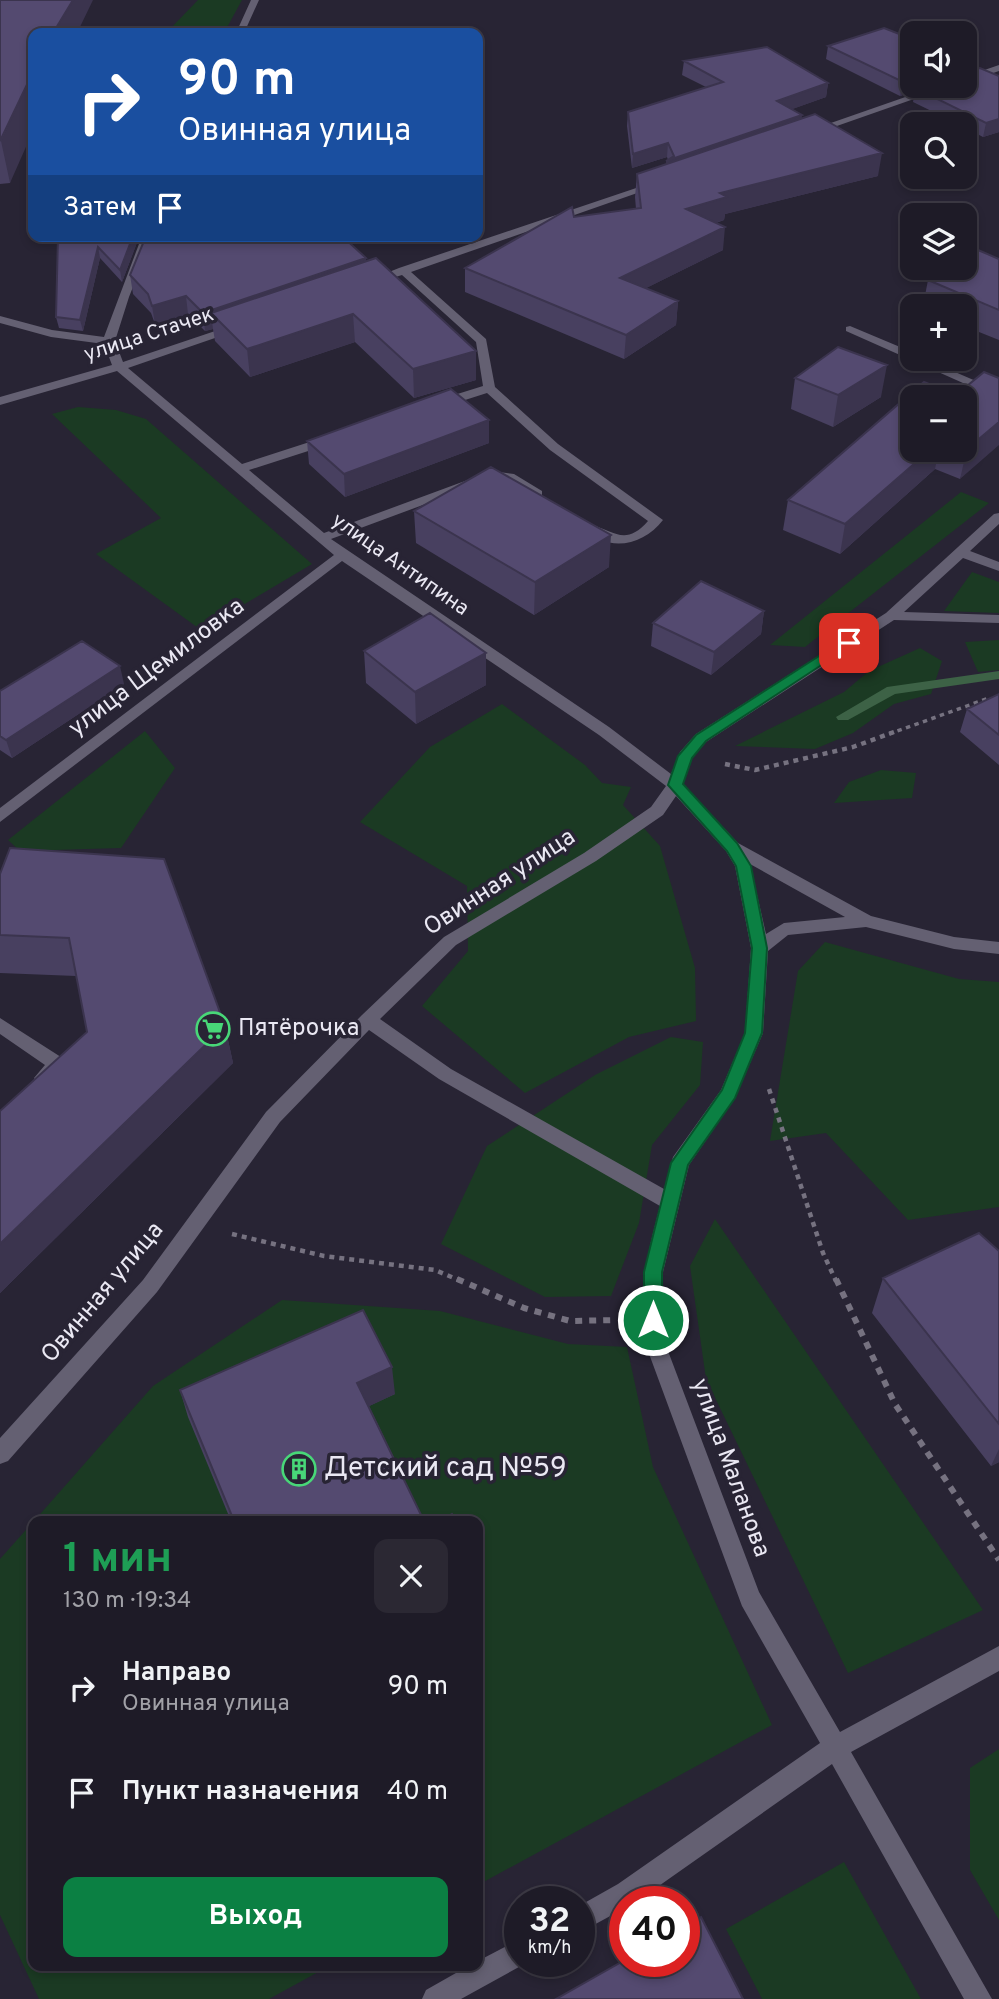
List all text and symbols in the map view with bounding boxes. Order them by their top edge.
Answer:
map controls [900,21,977,462]
button: sound [900,21,977,98]
text: 90 m [178,51,296,113]
icon: right [63,56,154,147]
text: Овинная улица [178,112,411,152]
button: search [900,112,977,189]
icon: arrive [151,189,189,227]
text: Затем [63,192,137,225]
button: layers [900,203,977,280]
button: + [900,294,977,371]
street label: улица Стачек [81,301,217,369]
button: − [900,385,977,462]
street label: улица Антипина [326,508,474,622]
street label: улица Щемиловка [63,592,251,744]
pin [819,613,879,673]
icon: arrive [830,624,868,662]
street label: Овинная улица [419,823,581,943]
supermarket icon: Пятёрочка [194,1010,232,1048]
place label: Пятёрочка [238,1014,359,1044]
street label: Овинная улица [35,1216,171,1370]
position arrow [616,1283,690,1357]
street label: улица Маланова [684,1375,776,1561]
building icon: Детский сад №59 [280,1450,318,1488]
place label: Детский сад №59 [324,1451,567,1487]
text: 1 мин [63,1534,172,1587]
button: close [374,1539,448,1613]
text: 130 m · 19:34 [63,1587,191,1616]
text: Направо [122,1657,231,1690]
icon: right [63,1669,101,1707]
text: 90 m [388,1671,448,1704]
text: Овинная улица [122,1690,289,1719]
icon: arrive [63,1774,101,1812]
text: Пункт назначения [122,1776,360,1809]
text: 40 m [387,1776,448,1809]
button: Выход [63,1877,448,1957]
speed limit sign: 40 [609,1886,700,1977]
text: 32 [529,1900,570,1944]
text: km/h [528,1937,571,1960]

